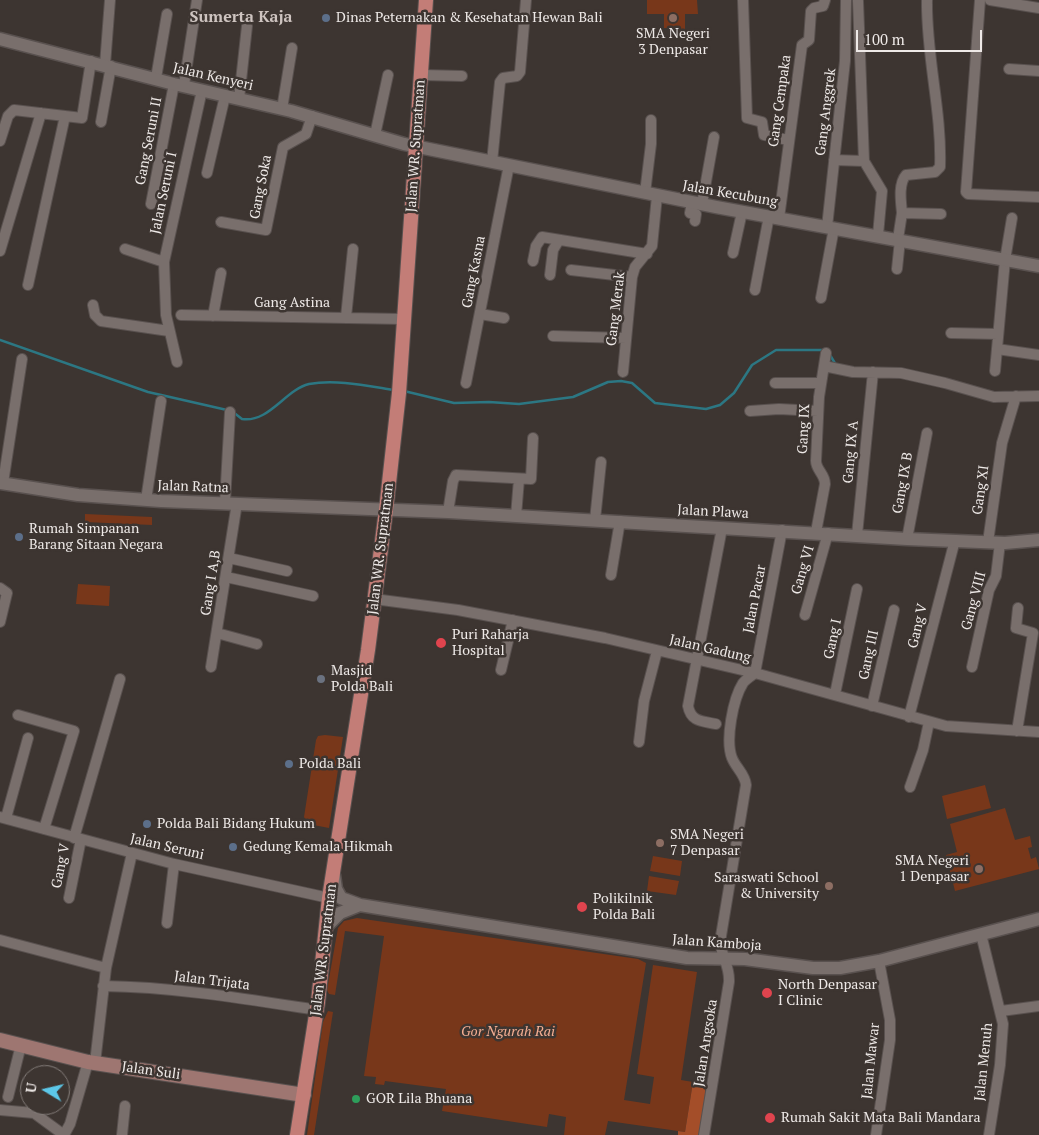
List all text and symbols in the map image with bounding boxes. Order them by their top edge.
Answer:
district label: Sumerta Kaja [189,7,293,27]
place label: Dinas Peternakan & Kesehatan Hewan Bali [336,10,603,26]
marker: Dinas Peternakan & Kesehatan Hewan Bali [320,12,332,24]
marker: SMA Negeri 3 Denpasar [667,12,679,24]
scale bar [859,20,985,52]
place label: SMA Negeri 3 Denpasar [636,26,710,58]
text: 100 m [864,29,905,49]
street label: Gang Cempaka [765,54,795,148]
street label: Jalan Kenyeri [171,60,255,94]
street label: Gang Anggrek [812,67,840,157]
street label: Jalan WR. Supratman [403,79,429,213]
street label: Gang Seruni II [132,95,166,187]
street label: Jalan Seruni I [147,150,181,236]
street label: Gang Soka [247,153,275,221]
street label: Jalan Kecubung [681,177,779,211]
street label: Gang Kasna [459,234,489,310]
street label: Gang Merak [603,271,629,347]
street label: Gang Astina [254,295,330,311]
street label: Gang IX [794,404,814,454]
street label: Gang IX A [840,420,862,484]
street label: Gang IX B [889,451,917,515]
street label: Gang XI [969,464,993,516]
street label: Jalan Ratna [157,477,229,497]
street label: Jalan WR. Supratman [365,482,397,616]
street label: Jalan Plawa [677,502,749,522]
place label: Rumah Simpanan Barang Sitaan Negara [29,521,163,554]
marker: Rumah Simpanan Barang Sitaan Negara [13,531,25,543]
street label: Gang VI [788,544,818,596]
street label: Gang I A,B [198,549,224,617]
street label: Jalan Pacar [740,563,770,635]
street label: Gang VIII [958,570,990,632]
street label: Gang V [905,602,931,650]
street label: Gang I [821,617,845,661]
place label: Puri Raharja Hospital [452,627,529,660]
street label: Gang III [856,629,882,681]
street label: Jalan Gadung [668,631,752,667]
marker: Puri Raharja Hospital [434,636,448,650]
place label: Masjid Polda Bali [331,663,393,696]
marker: Masjid Polda Bali [315,673,327,685]
place label: Polda Bali [299,756,361,772]
marker: Polda Bali [283,758,295,770]
place label: Polda Bali Bidang Hukum [157,816,315,832]
marker: Polda Bali Bidang Hukum [141,818,153,830]
place label: SMA Negeri 7 Denpasar [670,827,744,860]
street label: Jalan Seruni [128,830,206,864]
marker: SMA Negeri 7 Denpasar [654,837,666,849]
place label: Gedung Kemala Hikmah [243,839,393,855]
marker: Gedung Kemala Hikmah [227,841,239,853]
street label: Gang V [48,842,74,890]
place label: SMA Negeri 1 Denpasar [895,853,969,886]
marker: SMA Negeri 1 Denpasar [973,863,985,875]
place label: Saraswati School & University [714,870,819,902]
marker: Saraswati School & University [823,880,835,892]
street label: Jalan WR. Supratman [308,883,340,1017]
place label: Polikilnik Polda Bali [593,891,655,924]
marker: Polikilnik Polda Bali [575,900,589,914]
street label: Jalan Kamboja [672,931,762,955]
street label: Jalan Trijata [173,968,251,994]
place label: North Denpasar I Clinic [778,977,877,1010]
marker: North Denpasar I Clinic [760,986,774,1000]
street label: Jalan Angsoka [691,998,721,1088]
street label: Jalan Mawar [859,1022,883,1100]
street label: Jalan Menuh [972,1022,996,1102]
park label: Gor Ngurah Rai [461,1024,555,1040]
street label: Jalan Suli [121,1059,181,1083]
north arrow [20,1065,70,1115]
text: U [21,1081,41,1094]
place label: GOR Lila Bhuana [366,1091,472,1107]
marker: GOR Lila Bhuana [350,1093,362,1105]
place label: Rumah Sakit Mata Bali Mandara [781,1110,981,1126]
marker: Rumah Sakit Mata Bali Mandara [763,1111,777,1125]

